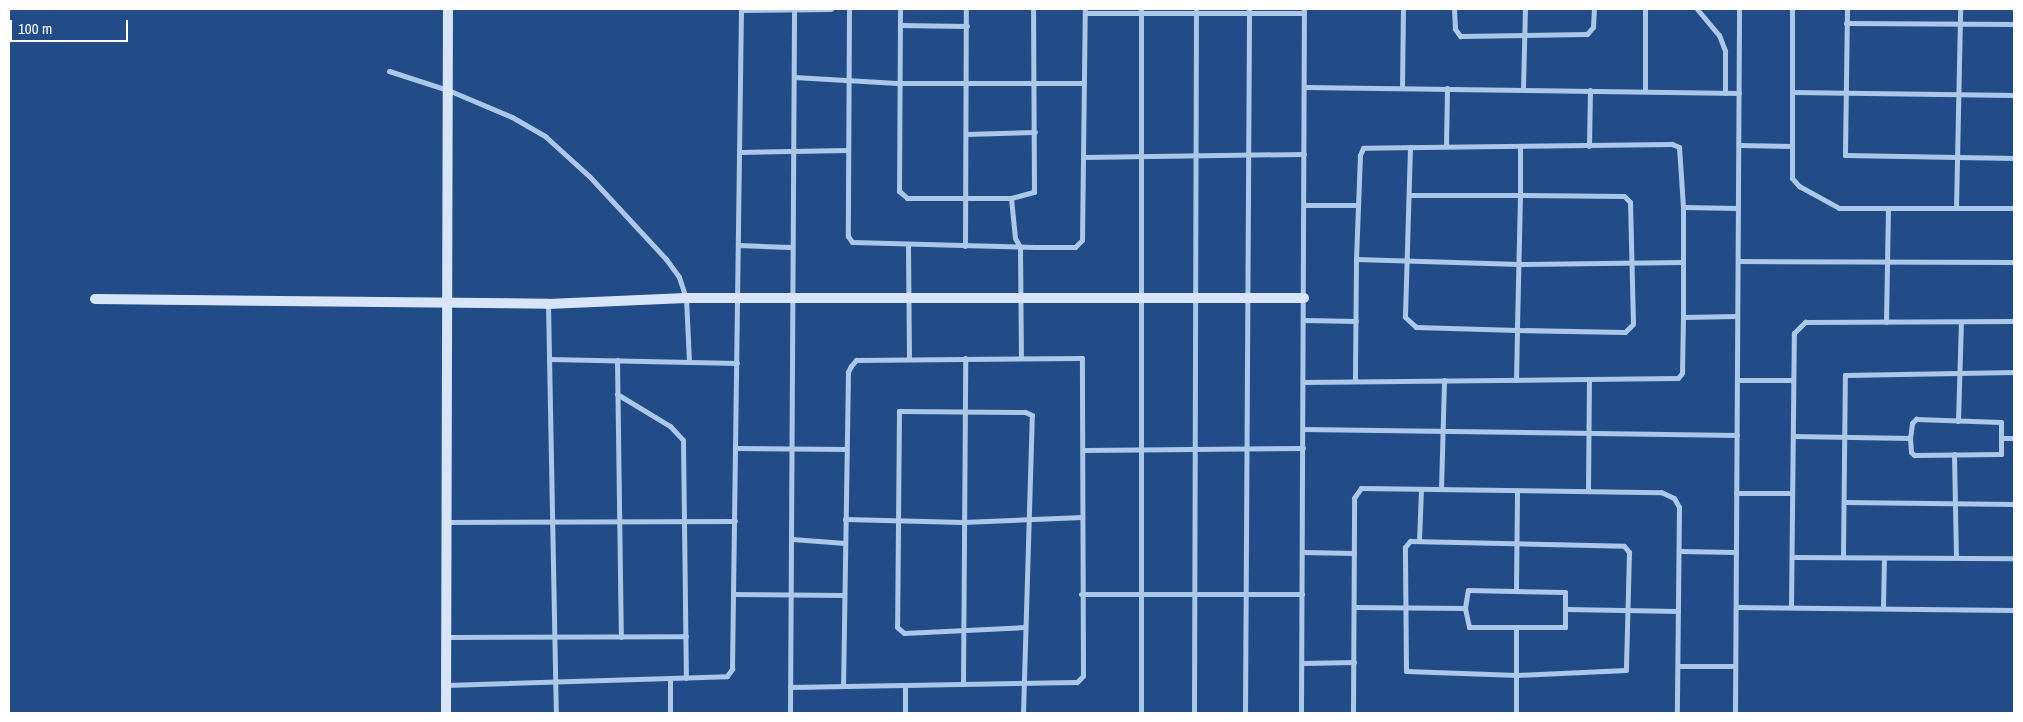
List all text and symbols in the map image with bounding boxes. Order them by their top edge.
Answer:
scale bar [12,10,130,42]
text: 100 m [18,18,52,39]

